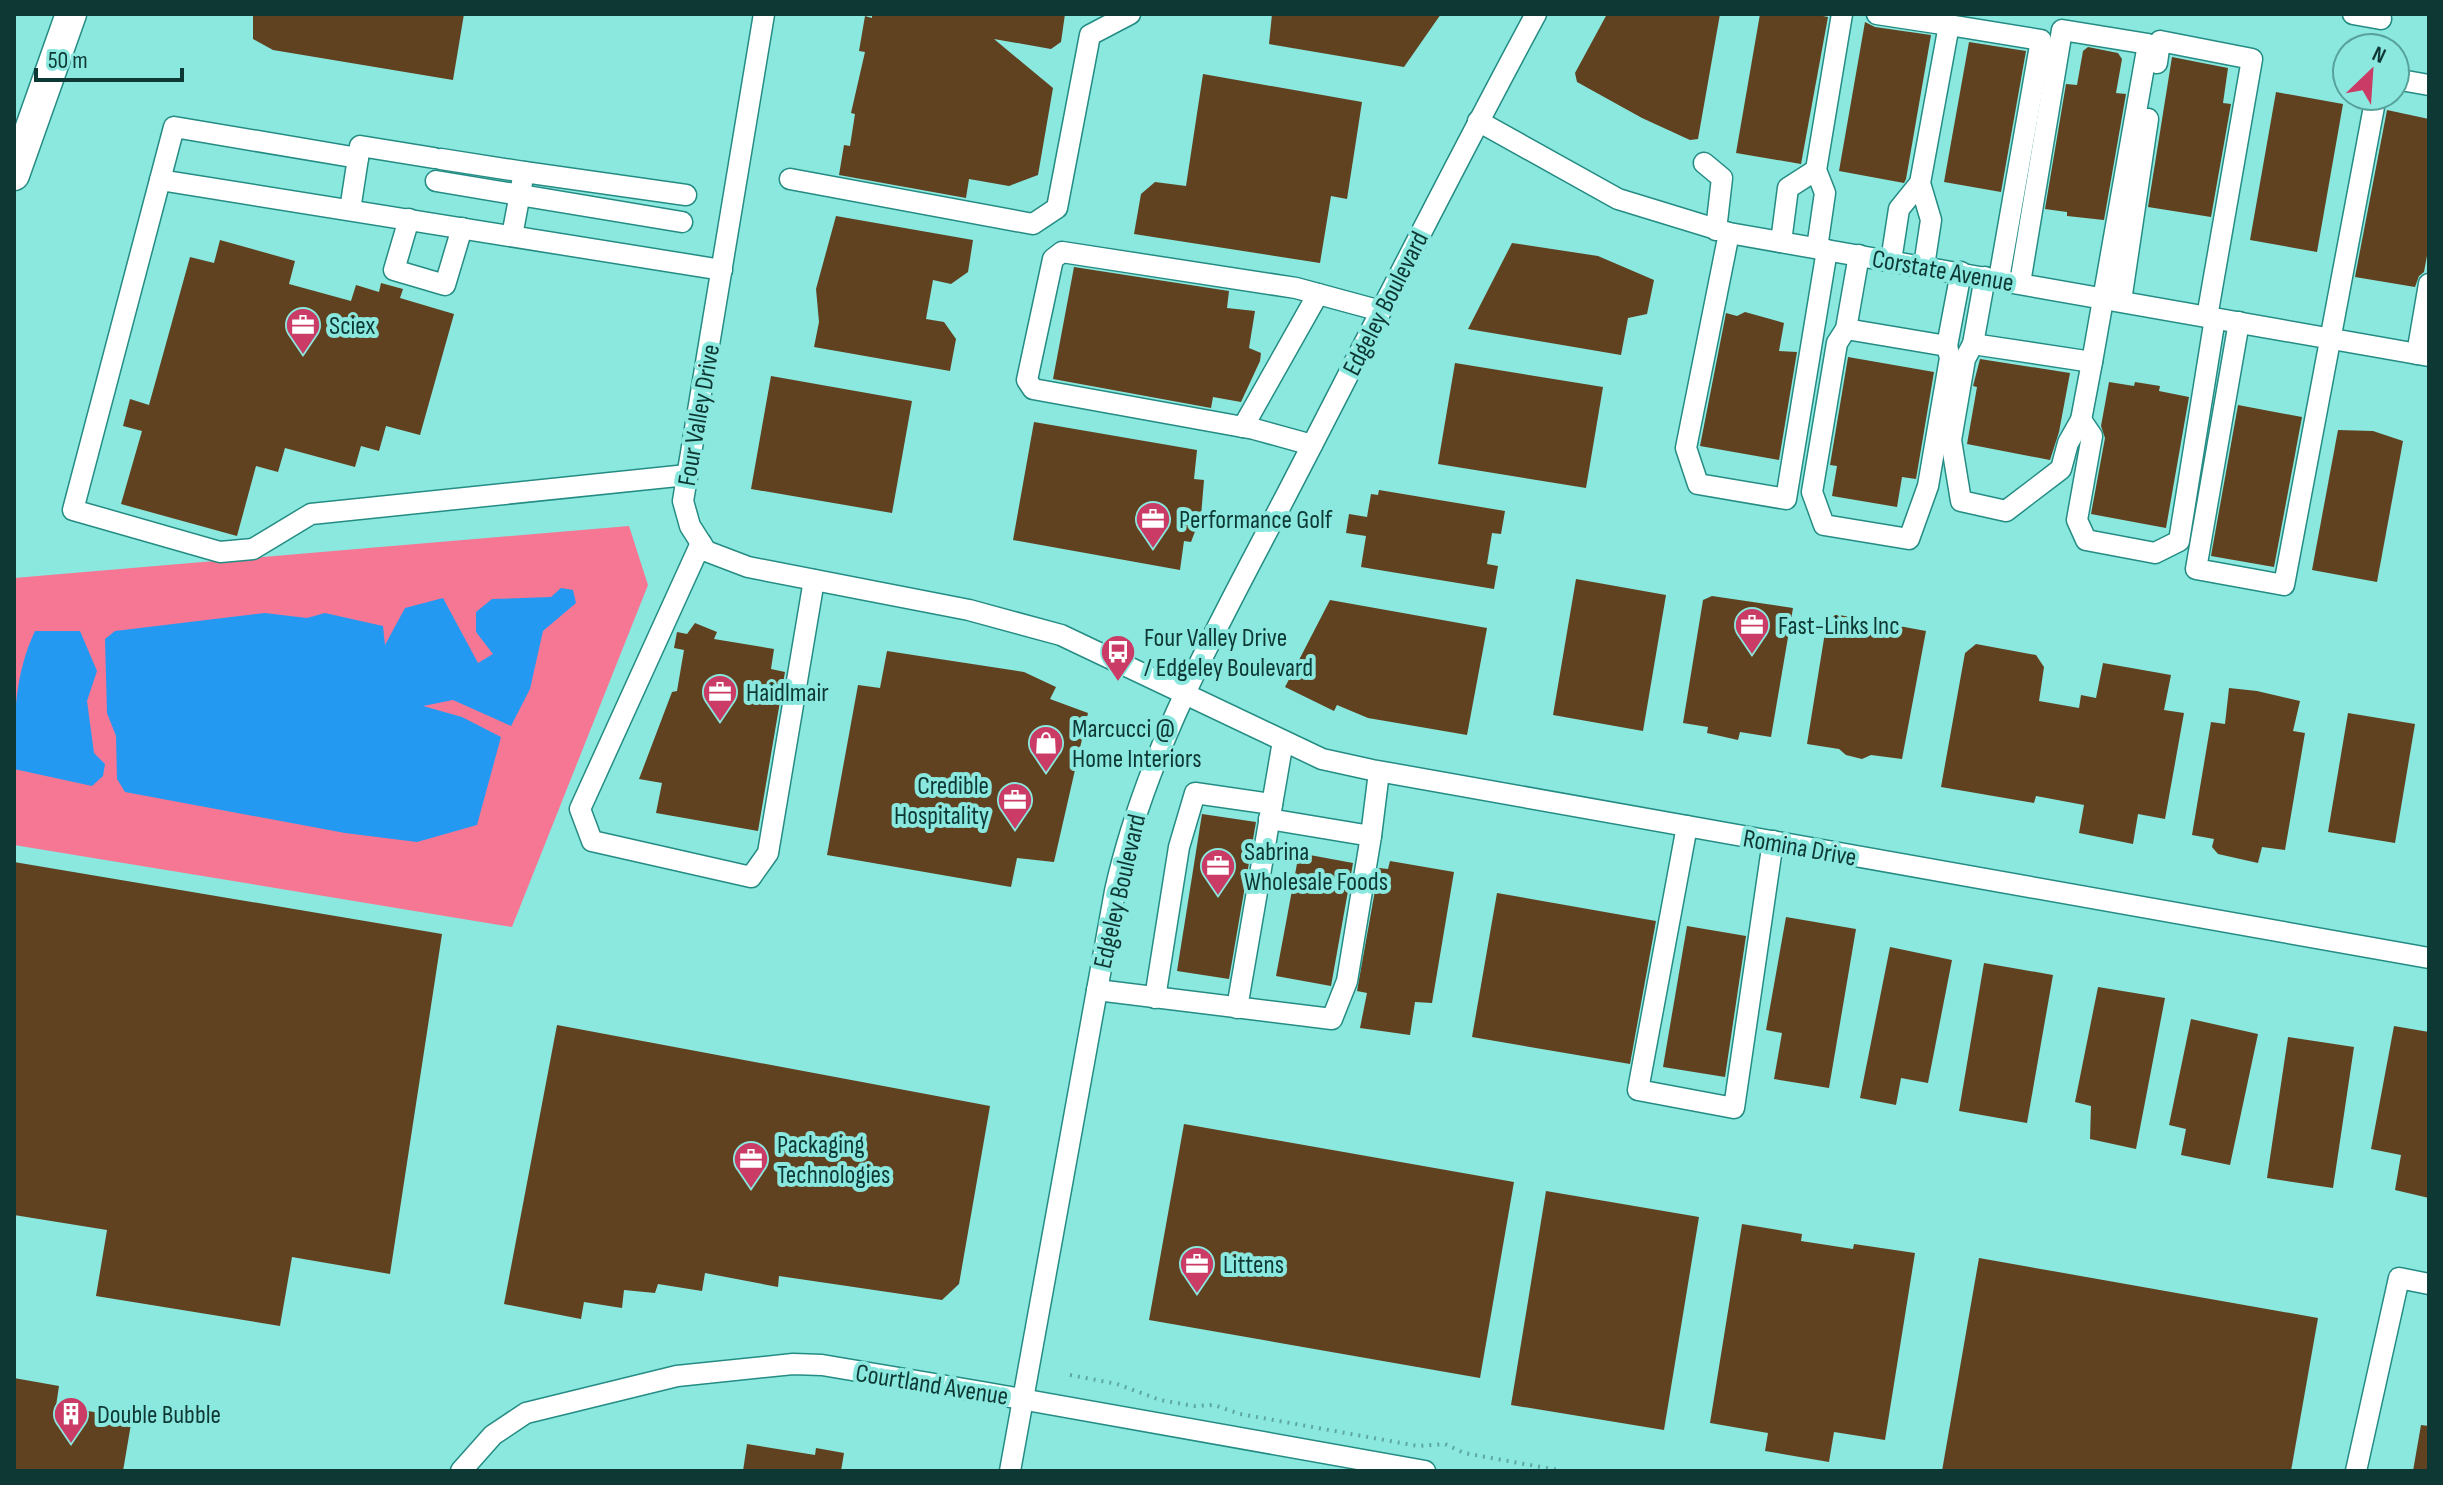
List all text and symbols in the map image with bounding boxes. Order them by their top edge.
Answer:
scale bar [36,32,182,82]
north arrow [2331,32,2411,112]
text: N [2368,41,2390,70]
text: 50 m [48,46,88,75]
street label: Edgeley Boulevard [1337,227,1436,381]
street label: Corstate Avenue [1870,244,2016,299]
office icon: Sciex [284,306,322,356]
place label: Sciex [329,311,376,342]
street label: Four Valley Drive [672,342,727,488]
office icon: Performance Golf [1134,500,1172,550]
place label: Performance Golf [1179,505,1333,536]
office icon: Fast-Links Inc [1733,606,1771,656]
place label: Fast-Links Inc [1778,611,1900,642]
place label: Four Valley Drive / Edgeley Boulevard [1144,623,1313,684]
bus stop icon: Four Valley Drive / Edgeley Boulevard [1099,633,1137,683]
office icon: Haidlmair [701,673,739,723]
place label: Haidlmair [746,678,829,709]
place label: Marcucci @ Home Interiors [1072,714,1202,775]
shop icon: Marcucci @ Home Interiors [1027,724,1065,774]
place label: Credible Hospitality [894,771,989,832]
office icon: Credible Hospitality [996,781,1034,831]
street label: Edgeley Boulevard [1088,811,1153,971]
street label: Romina Drive [1741,823,1859,874]
place label: Sabrina Wholesale Foods [1244,837,1388,898]
office icon: Sabrina Wholesale Foods [1199,847,1237,897]
place label: Packaging Technologies [777,1130,890,1191]
office icon: Packaging Technologies [732,1140,770,1190]
office icon: Littens [1178,1245,1216,1295]
place label: Littens [1223,1250,1284,1281]
street label: Courtland Avenue [853,1358,1010,1413]
building icon: Double Bubble [52,1395,90,1445]
place label: Double Bubble [97,1400,221,1431]

